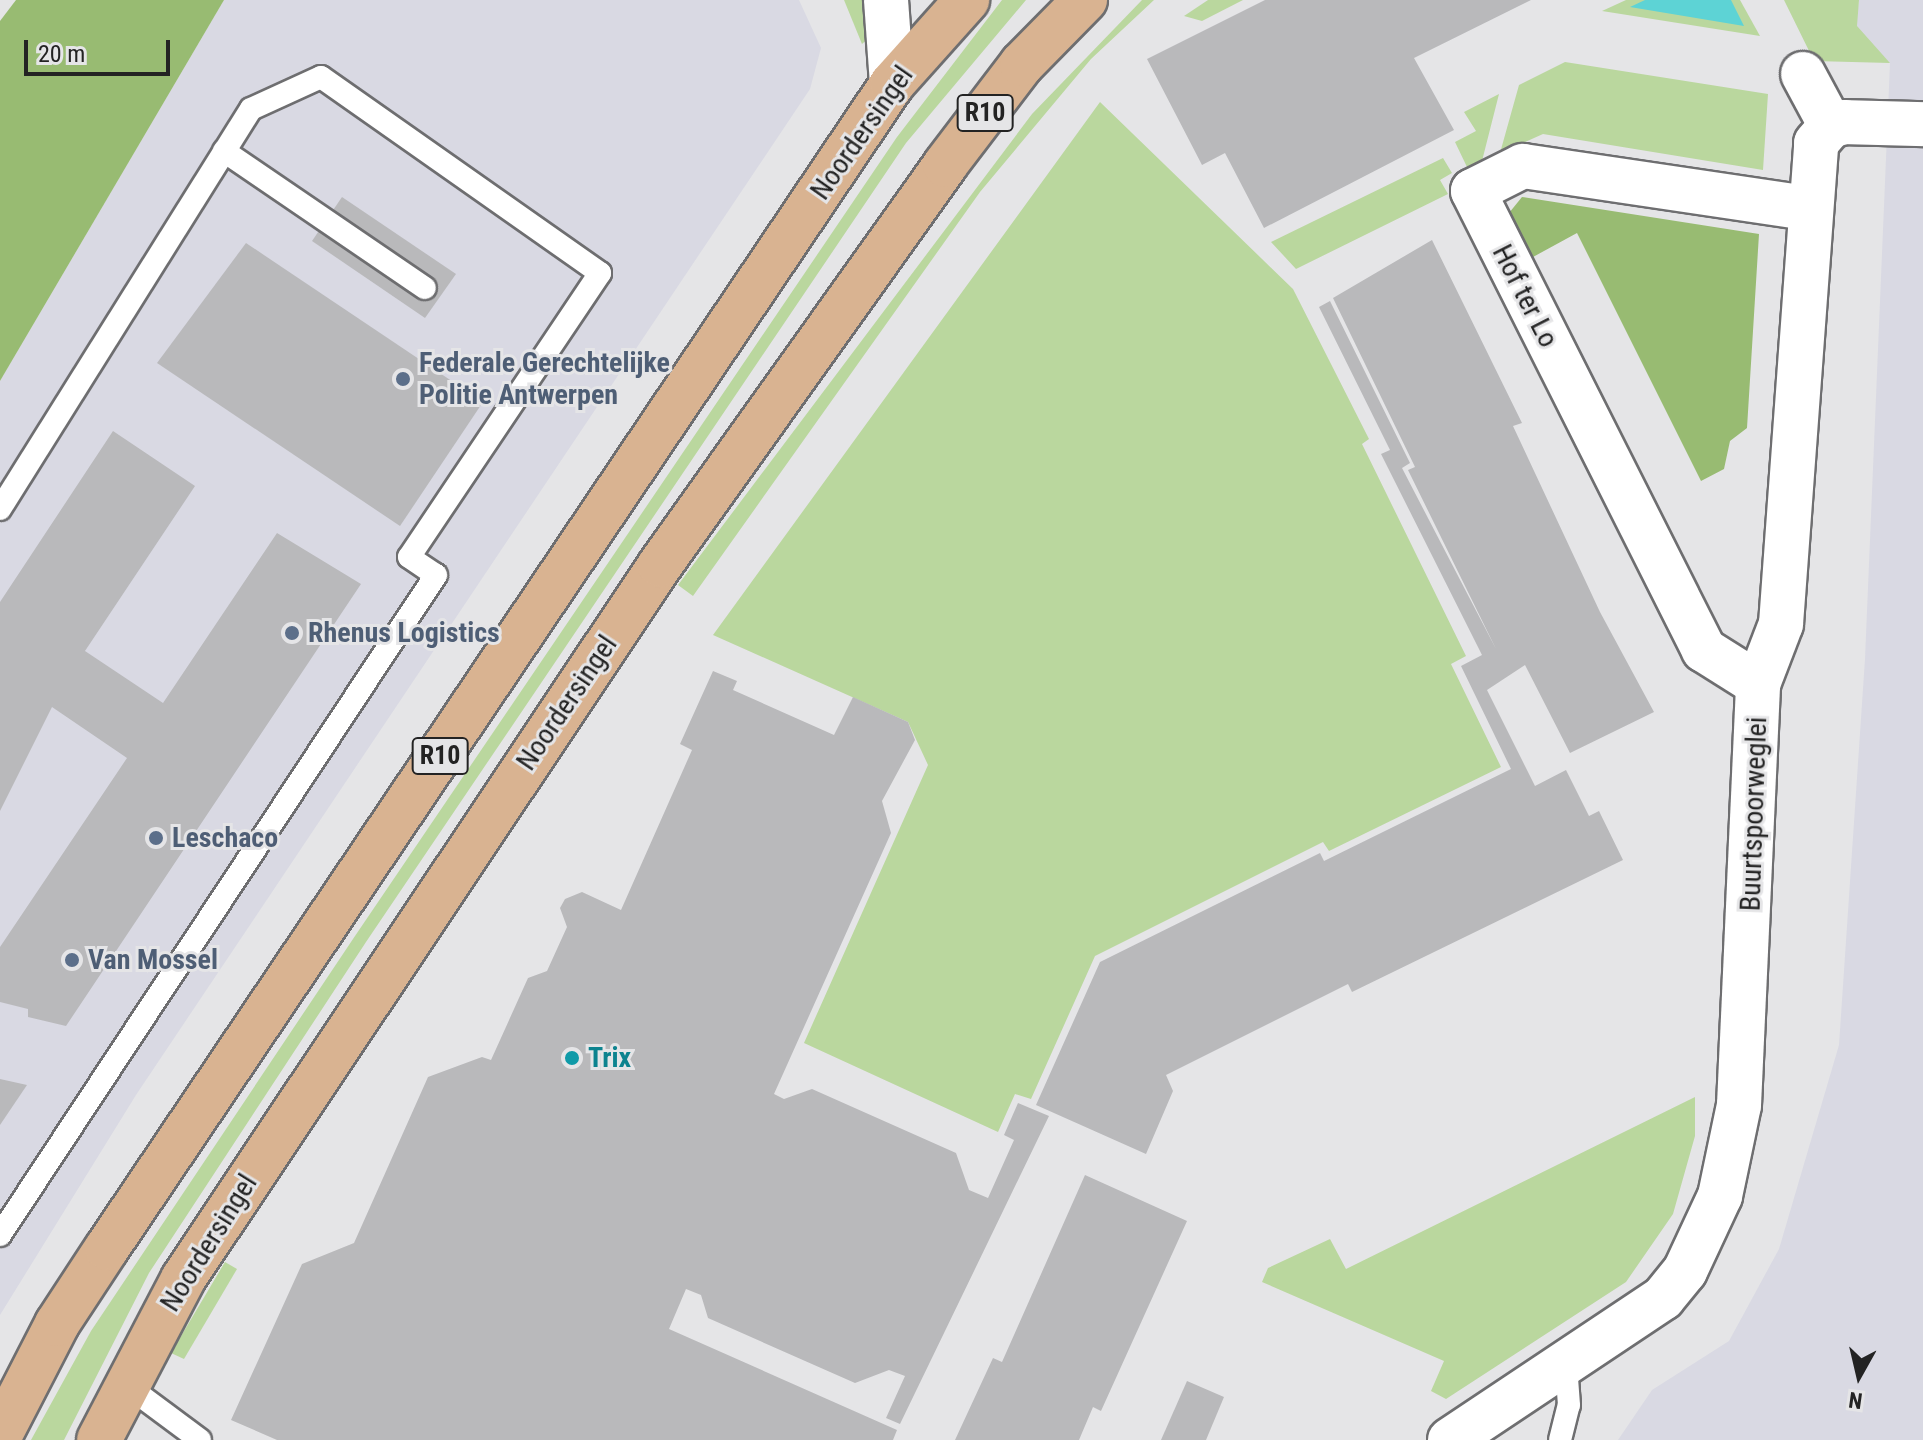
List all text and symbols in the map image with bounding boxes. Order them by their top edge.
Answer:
scale bar [28,24,174,74]
text: 20 m [38,40,85,68]
street label: Noordersingel [804,60,920,206]
road number: R10 [955,91,1015,135]
street label: Hof ter Lo [1485,239,1565,353]
place label: Federale Gerechtelijke Politie Antwerpen [419,346,670,412]
marker: Federale Gerechtelijke Politie Antwerpen [394,370,412,388]
place label: Rhenus Logistics [308,616,500,650]
marker: Rhenus Logistics [283,624,301,642]
street label: Noordersingel [510,629,624,777]
street label: Buurtspoorweglei [1734,716,1774,912]
road number: R10 [410,734,470,778]
place label: Leschaco [172,821,278,855]
marker: Leschaco [147,829,165,847]
place label: Van Mossel [88,943,218,977]
marker: Van Mossel [63,951,81,969]
place label: Trix [588,1041,631,1075]
marker: Trix [563,1049,581,1067]
street label: Noordersingel [154,1168,264,1318]
north arrow [1819,1336,1899,1416]
text: N [1847,1387,1864,1414]

